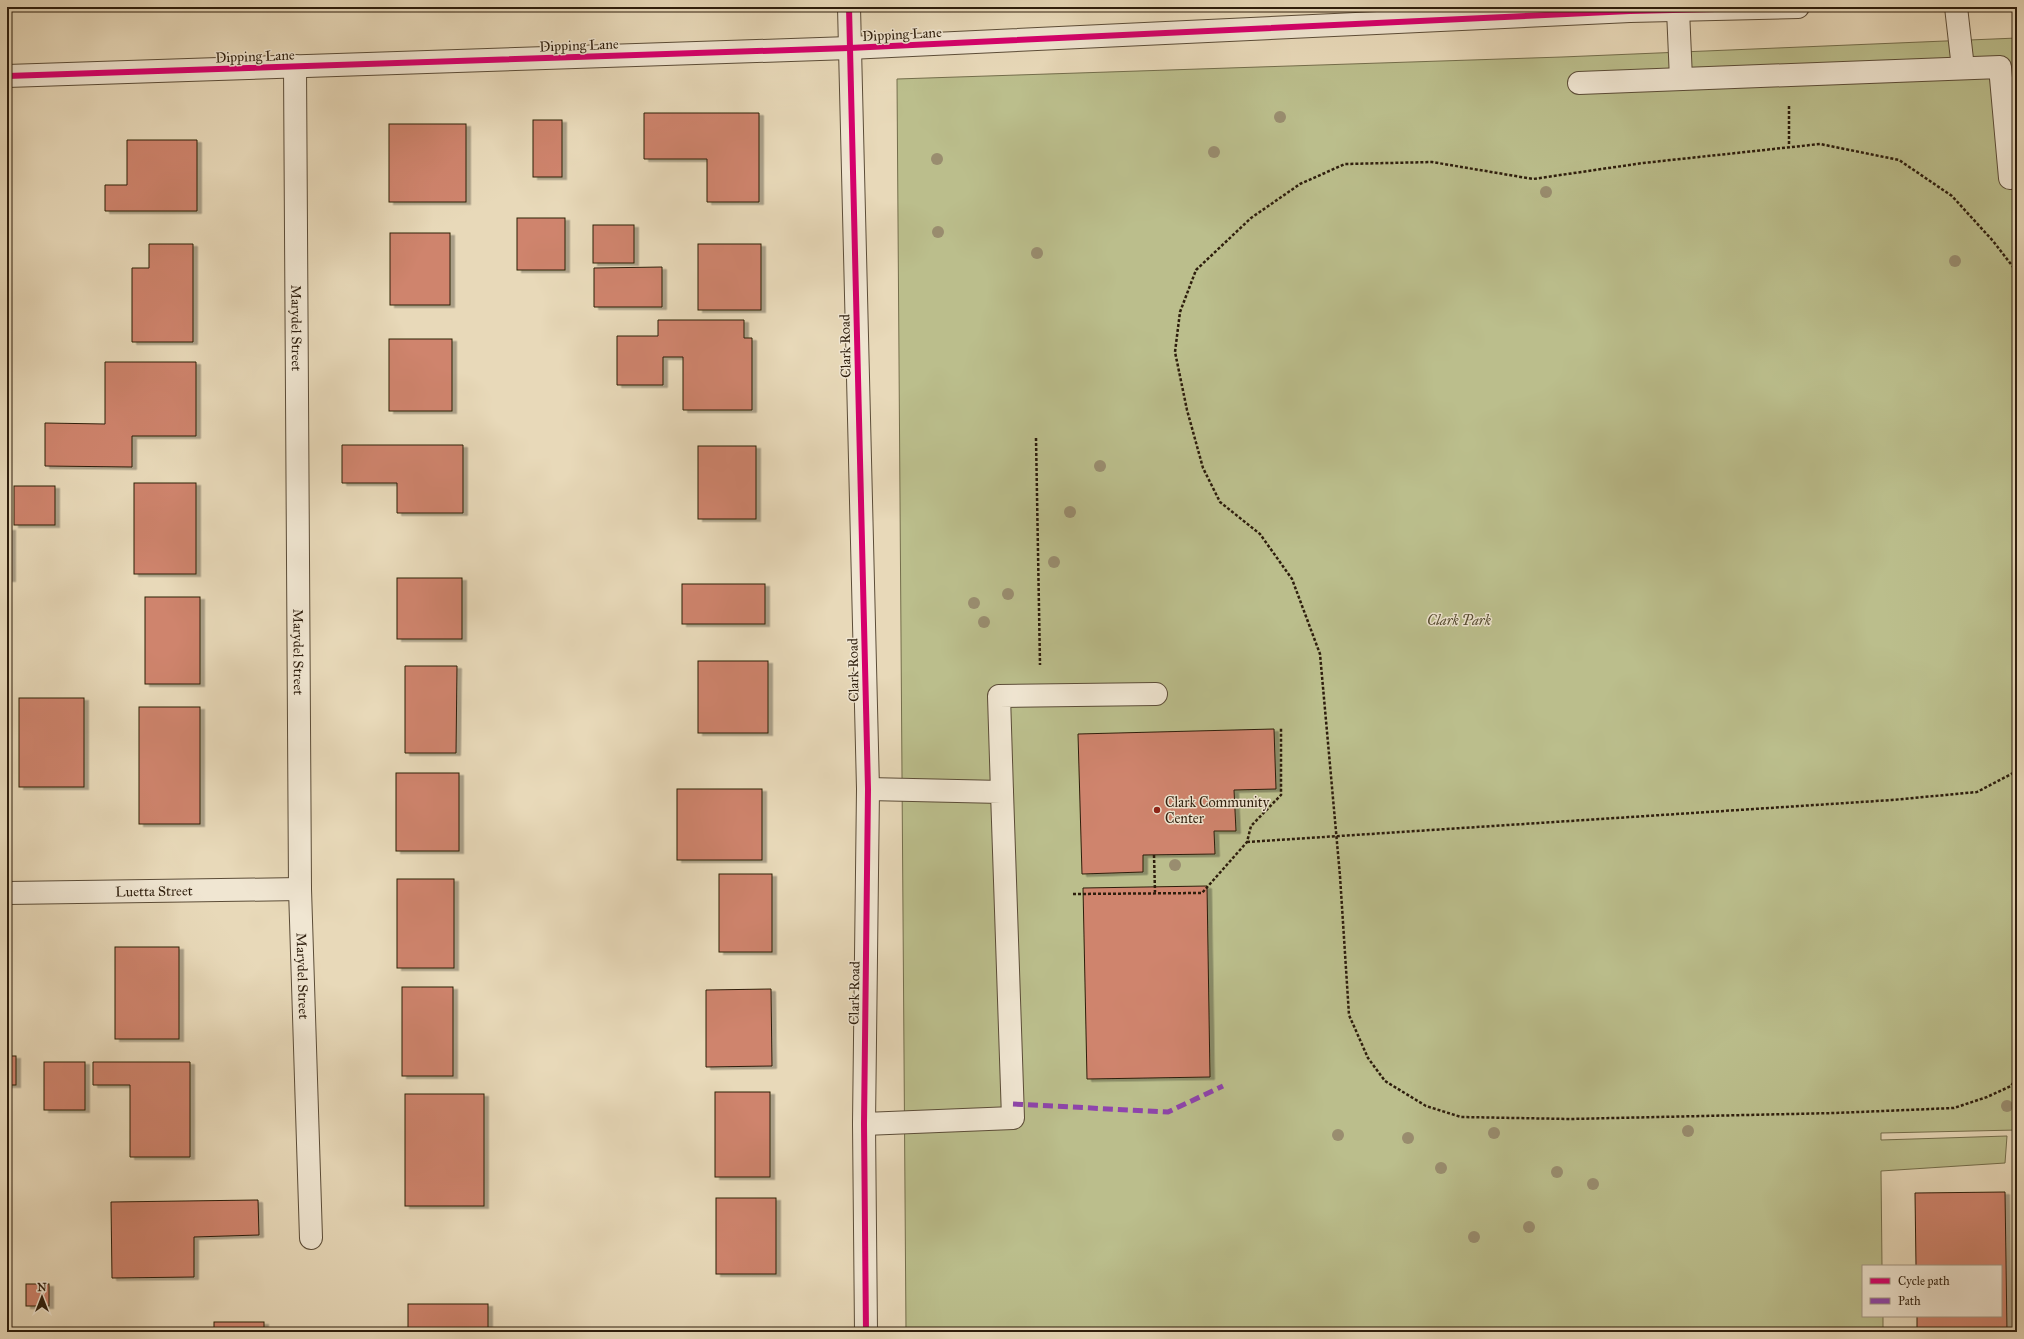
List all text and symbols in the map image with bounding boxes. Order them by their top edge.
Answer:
street label: Dipping Lane [862,24,942,45]
street label: Dipping Lane [539,36,619,55]
street label: Dipping Lane [215,47,295,66]
street label: Marydel Street [287,285,305,371]
street label: Clark Road [836,314,855,378]
street label: Marydel Street [289,609,307,695]
park label: Clark Park [1427,612,1492,629]
street label: Clark Road [844,638,863,702]
place label: Clark Community Center [1165,794,1270,827]
marker: Clark Community Center [1152,805,1162,815]
street label: Luetta Street [115,882,193,901]
street label: Marydel Street [292,932,312,1020]
street label: Clark Road [845,961,864,1025]
legend [1862,1265,2002,1317]
text: Cycle path [1898,1274,1950,1288]
north arrow [22,1277,62,1317]
text: N [37,1281,47,1294]
text: Path [1898,1294,1921,1308]

